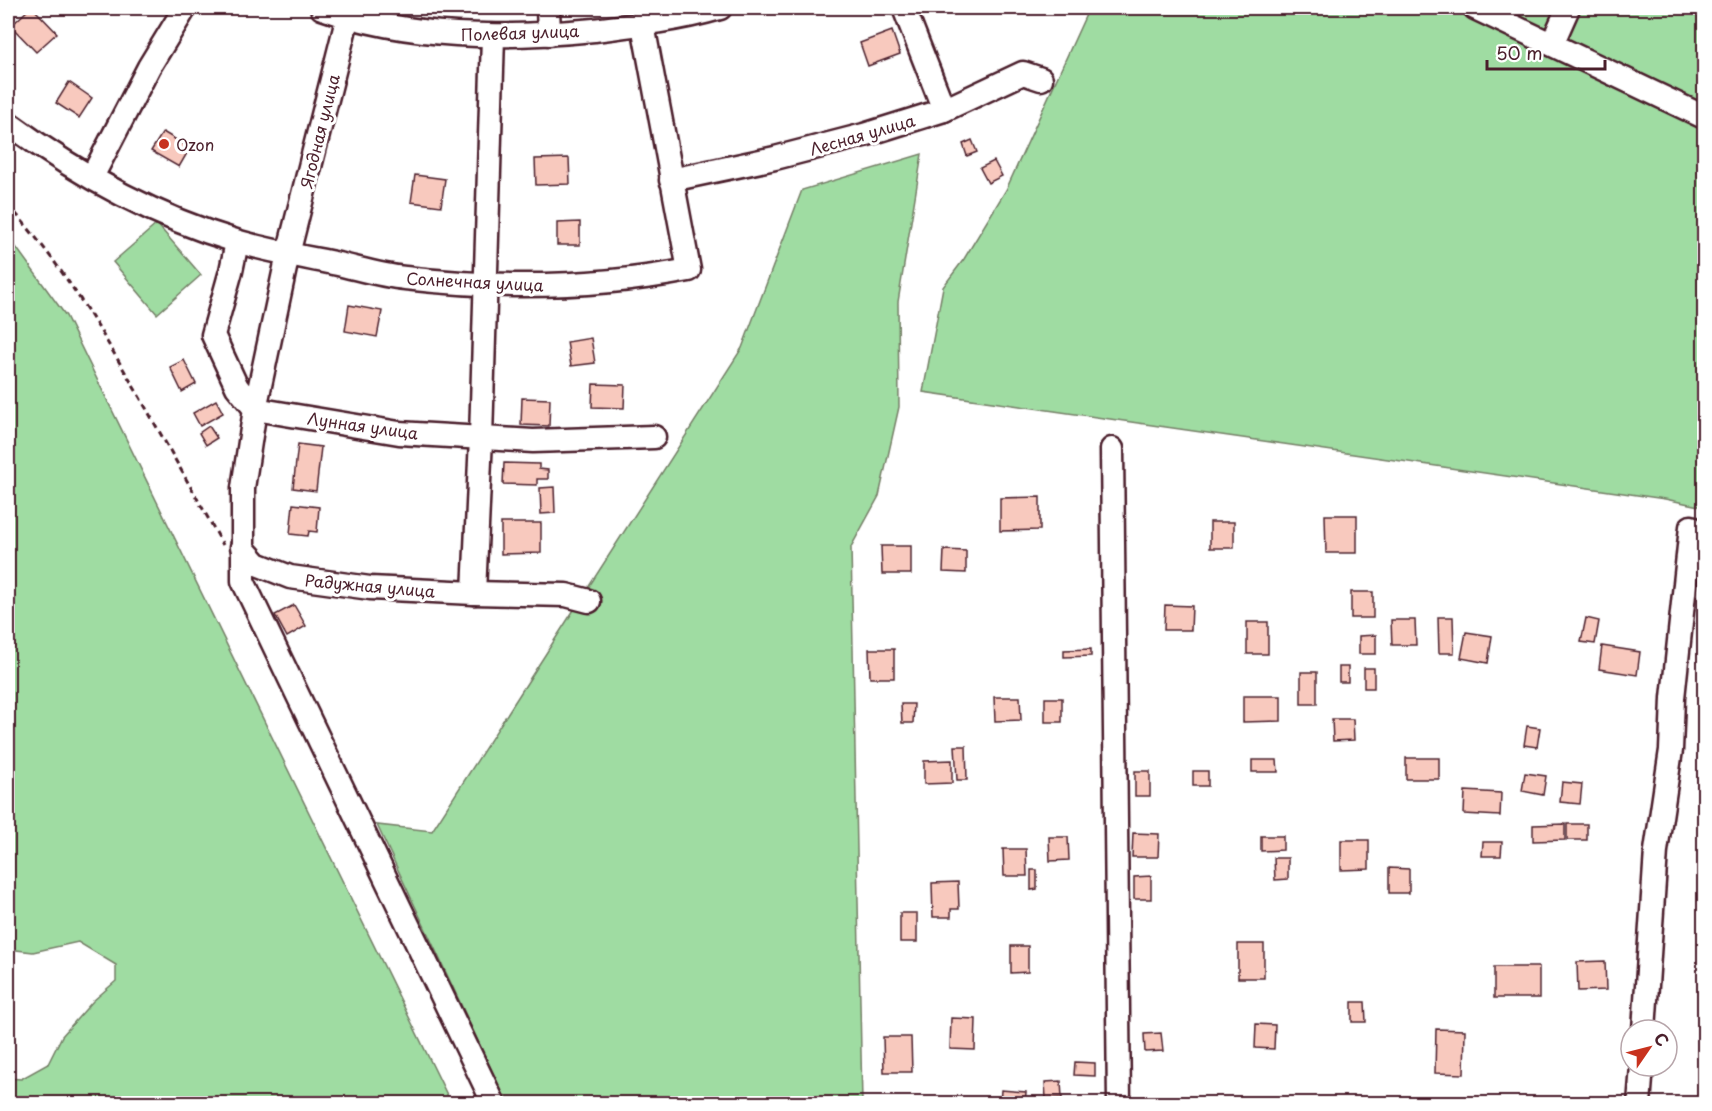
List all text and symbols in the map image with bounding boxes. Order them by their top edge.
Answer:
street label: Полевая улица [460,18,580,46]
scale bar [1487,33,1606,71]
text: 50 m [1496,39,1543,66]
street label: Ягодная улица [293,71,345,191]
street label: Лесная улица [806,107,918,161]
place label: Ozon [176,132,214,156]
marker: Ozon [157,137,171,151]
street label: Солнечная улица [406,265,544,297]
street label: Лунная улица [306,405,420,445]
street label: Радужная улица [304,567,436,603]
north arrow [1619,1018,1679,1078]
text: С [1649,1027,1675,1051]

